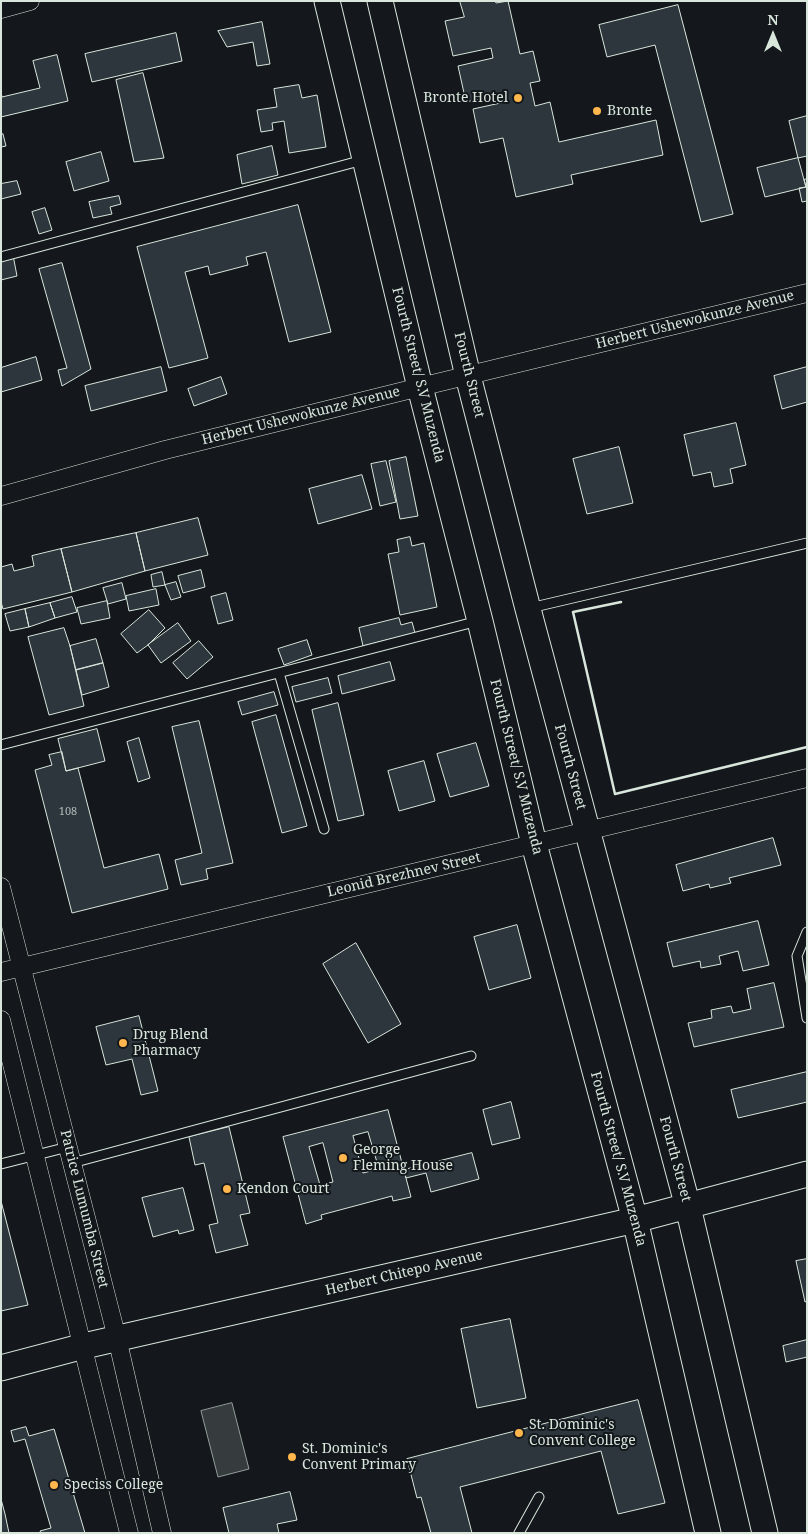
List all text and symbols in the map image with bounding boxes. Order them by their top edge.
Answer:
north arrow [748,10,798,60]
text: N [767,10,779,29]
place label: Bronte Hotel [423,90,508,106]
marker: Bronte Hotel [512,92,524,104]
place label: Bronte [607,103,652,119]
marker: Bronte [591,105,603,117]
street label: Fourth Street/ S.V Muzenda [388,286,448,464]
street label: Herbert Ushewokunze Avenue [594,287,796,353]
street label: Fourth Street [450,330,488,420]
street label: Herbert Ushewokunze Avenue [200,383,402,449]
street label: Fourth Street/ S.V Muzenda [486,678,546,856]
street label: Fourth Street [551,722,589,812]
house number: 108 [59,805,77,819]
street label: Leonid Brezhnev Street [326,849,482,901]
place label: Drug Blend Pharmacy [133,1027,208,1060]
marker: Drug Blend Pharmacy [117,1037,129,1049]
street label: Fourth Street/ S.V Muzenda [587,1070,649,1248]
street label: Fourth Street [656,1114,694,1204]
street label: Patrice Lumumba Street [56,1128,112,1290]
place label: George Fleming House [353,1142,453,1174]
marker: George Fleming House [337,1152,349,1164]
place label: Kendon Court [237,1181,329,1197]
marker: Kendon Court [221,1183,233,1195]
street label: Herbert Chitepo Avenue [324,1247,484,1299]
place label: St. Dominic's Convent College [529,1417,636,1450]
marker: St. Dominic's Convent College [513,1427,525,1439]
place label: St. Dominic's Convent Primary [302,1441,416,1474]
marker: St. Dominic's Convent Primary [286,1451,298,1463]
place label: Speciss College [64,1477,163,1493]
marker: Speciss College [48,1479,60,1491]

